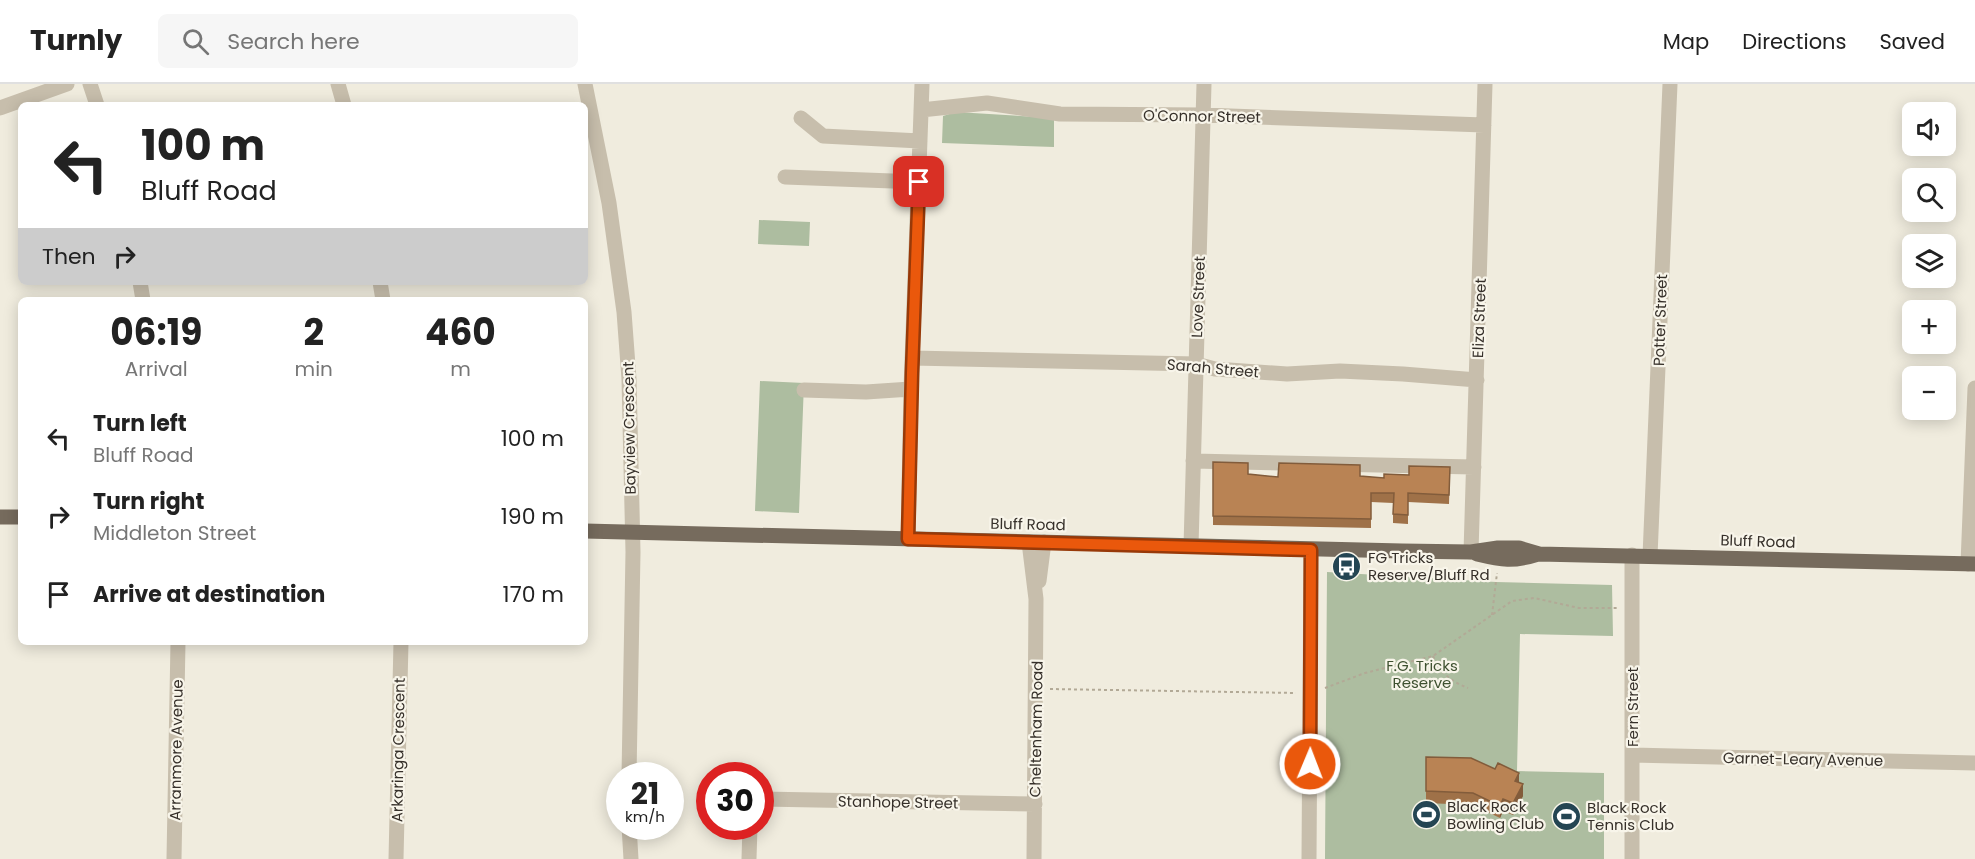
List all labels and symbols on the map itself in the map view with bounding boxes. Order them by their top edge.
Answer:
street label: O'Connor Street [1143,104,1261,128]
pin [893,156,944,207]
street label: Love Street [1186,256,1210,338]
street label: Potter Street [1648,274,1672,366]
street label: Eliza Street [1467,278,1491,358]
street label: Sarah Street [1166,354,1260,382]
street label: Bayview Crescent [617,361,641,495]
street label: Bluff Road [990,513,1066,535]
street label: Bluff Road [1720,529,1796,553]
place label: FG Tricks Reserve/Bluff Rd [1368,547,1490,585]
bus stop icon: FG Tricks Reserve/Bluff Rd [1331,550,1363,582]
park label: F.G. Tricks Reserve [1386,655,1458,693]
street label: Cheltenham Road [1024,660,1048,798]
street label: Fern Street [1622,667,1643,747]
street label: Arkaringa Crescent [386,678,410,822]
street label: Arranmore Avenue [164,679,188,821]
position arrow [1278,732,1342,796]
street label: Garnet-Leary Avenue [1723,747,1883,771]
speed limit sign: 30 [696,762,774,840]
street label: Stanhope Street [838,790,958,814]
place label: Black Rock Bowling Club [1447,796,1544,834]
place label: Black Rock Tennis Club [1587,797,1674,835]
sports icon: Black Rock Bowling Club [1410,799,1442,831]
sports icon: Black Rock Tennis Club [1550,800,1582,832]

